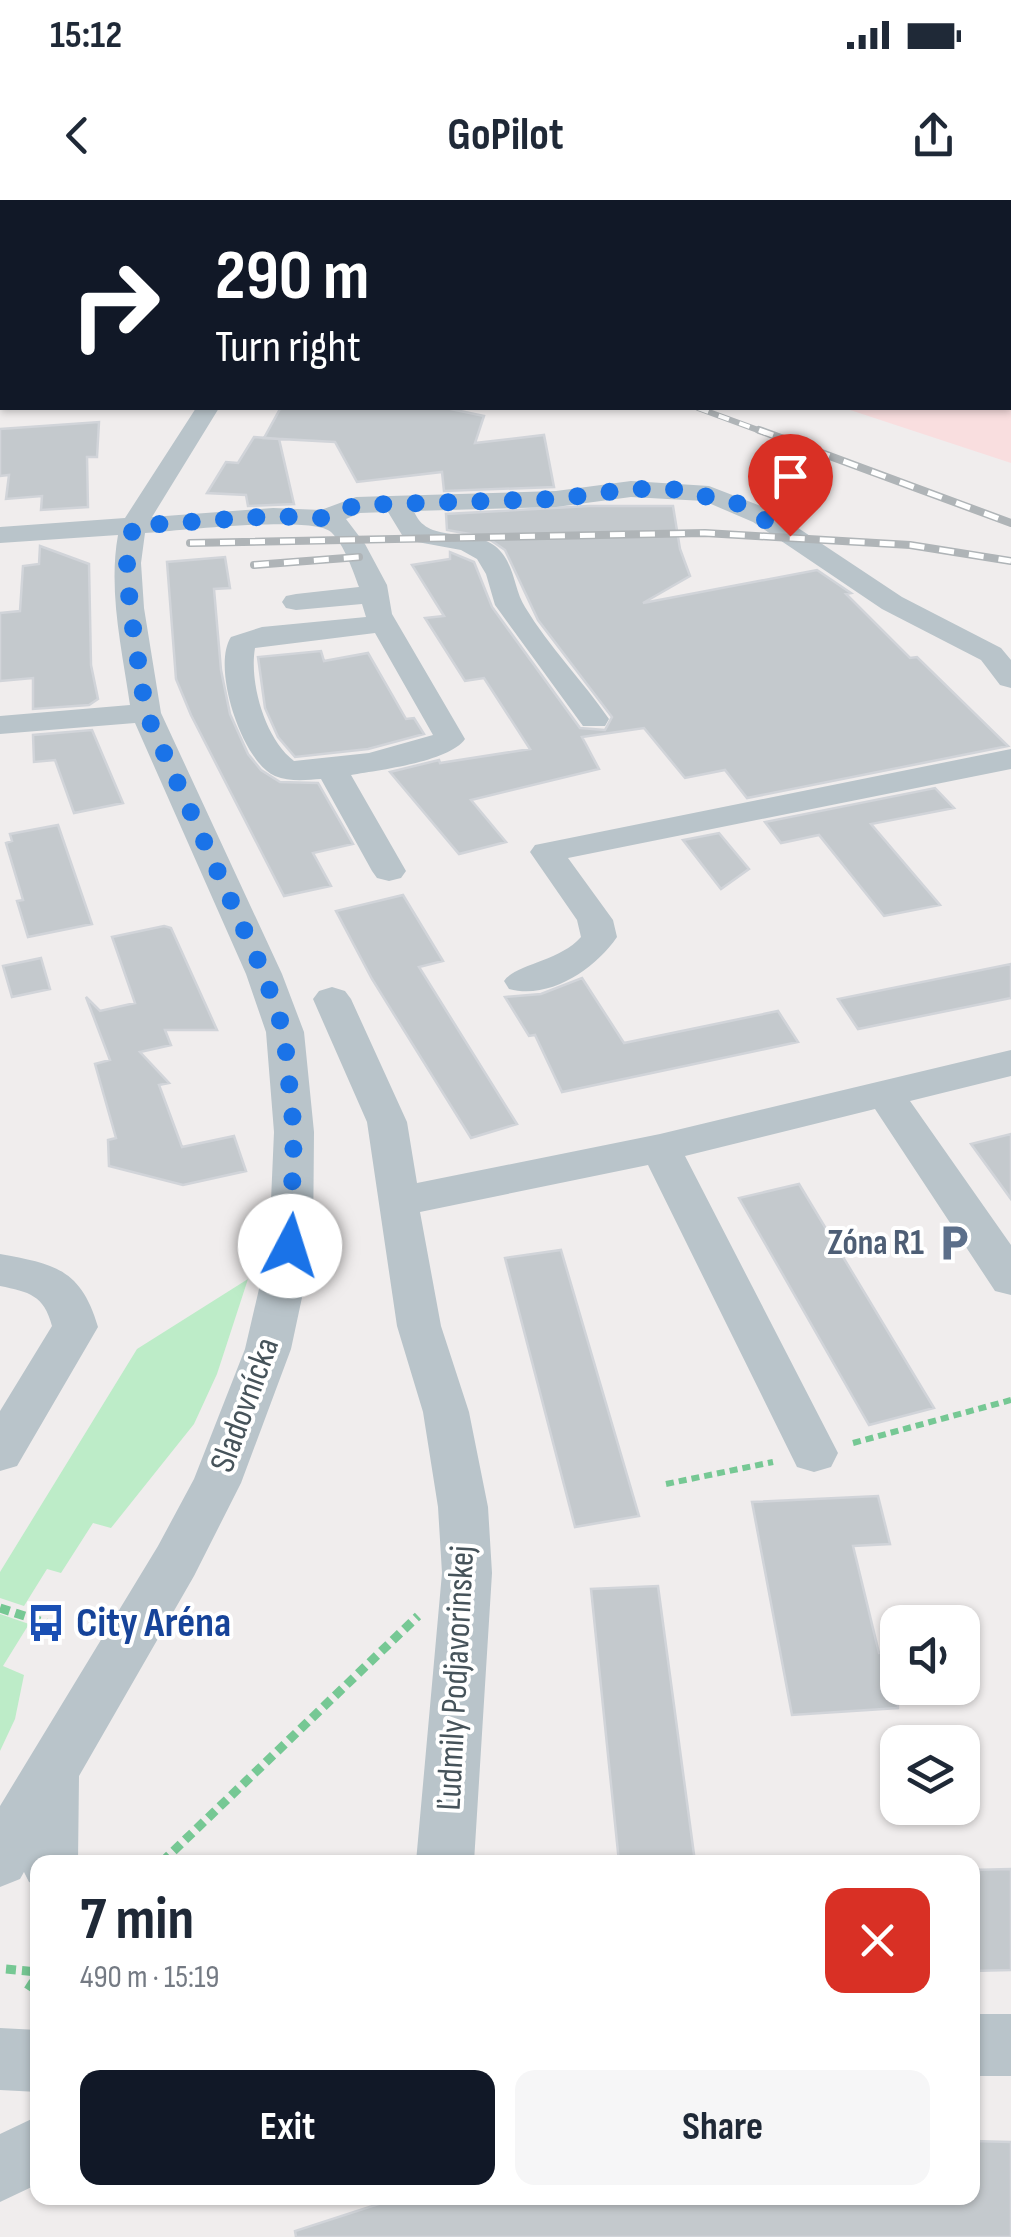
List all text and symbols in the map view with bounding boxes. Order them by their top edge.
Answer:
text: 15:12 [50,13,122,58]
icon: back [50,108,105,163]
text: GoPilot [447,108,564,163]
icon: share [906,108,961,163]
text: 290 m [215,235,370,319]
icon: right [50,240,180,370]
text: Turn right [215,320,361,375]
pin [748,434,833,537]
icon: arrive [763,449,818,504]
position arrow [238,1194,342,1298]
place label: Zóna R1 [828,1222,924,1265]
parking icon: Zóna R1 [933,1222,975,1264]
street label: Sladovnícka [201,1332,289,1478]
street label: Ľudmily Podjavorinskej [428,1544,484,1812]
place label: City Aréna [76,1598,231,1649]
bus stop icon: City Aréna [25,1602,67,1644]
map controls [880,1605,980,1825]
button: sound [880,1605,980,1705]
button: layers [880,1725,980,1825]
text: 7 min [80,1884,194,1956]
button: close [825,1888,930,1993]
text: 490 m · 15:19 [80,1958,220,1997]
button: Exit [80,2070,495,2185]
button: Share [515,2070,930,2185]

